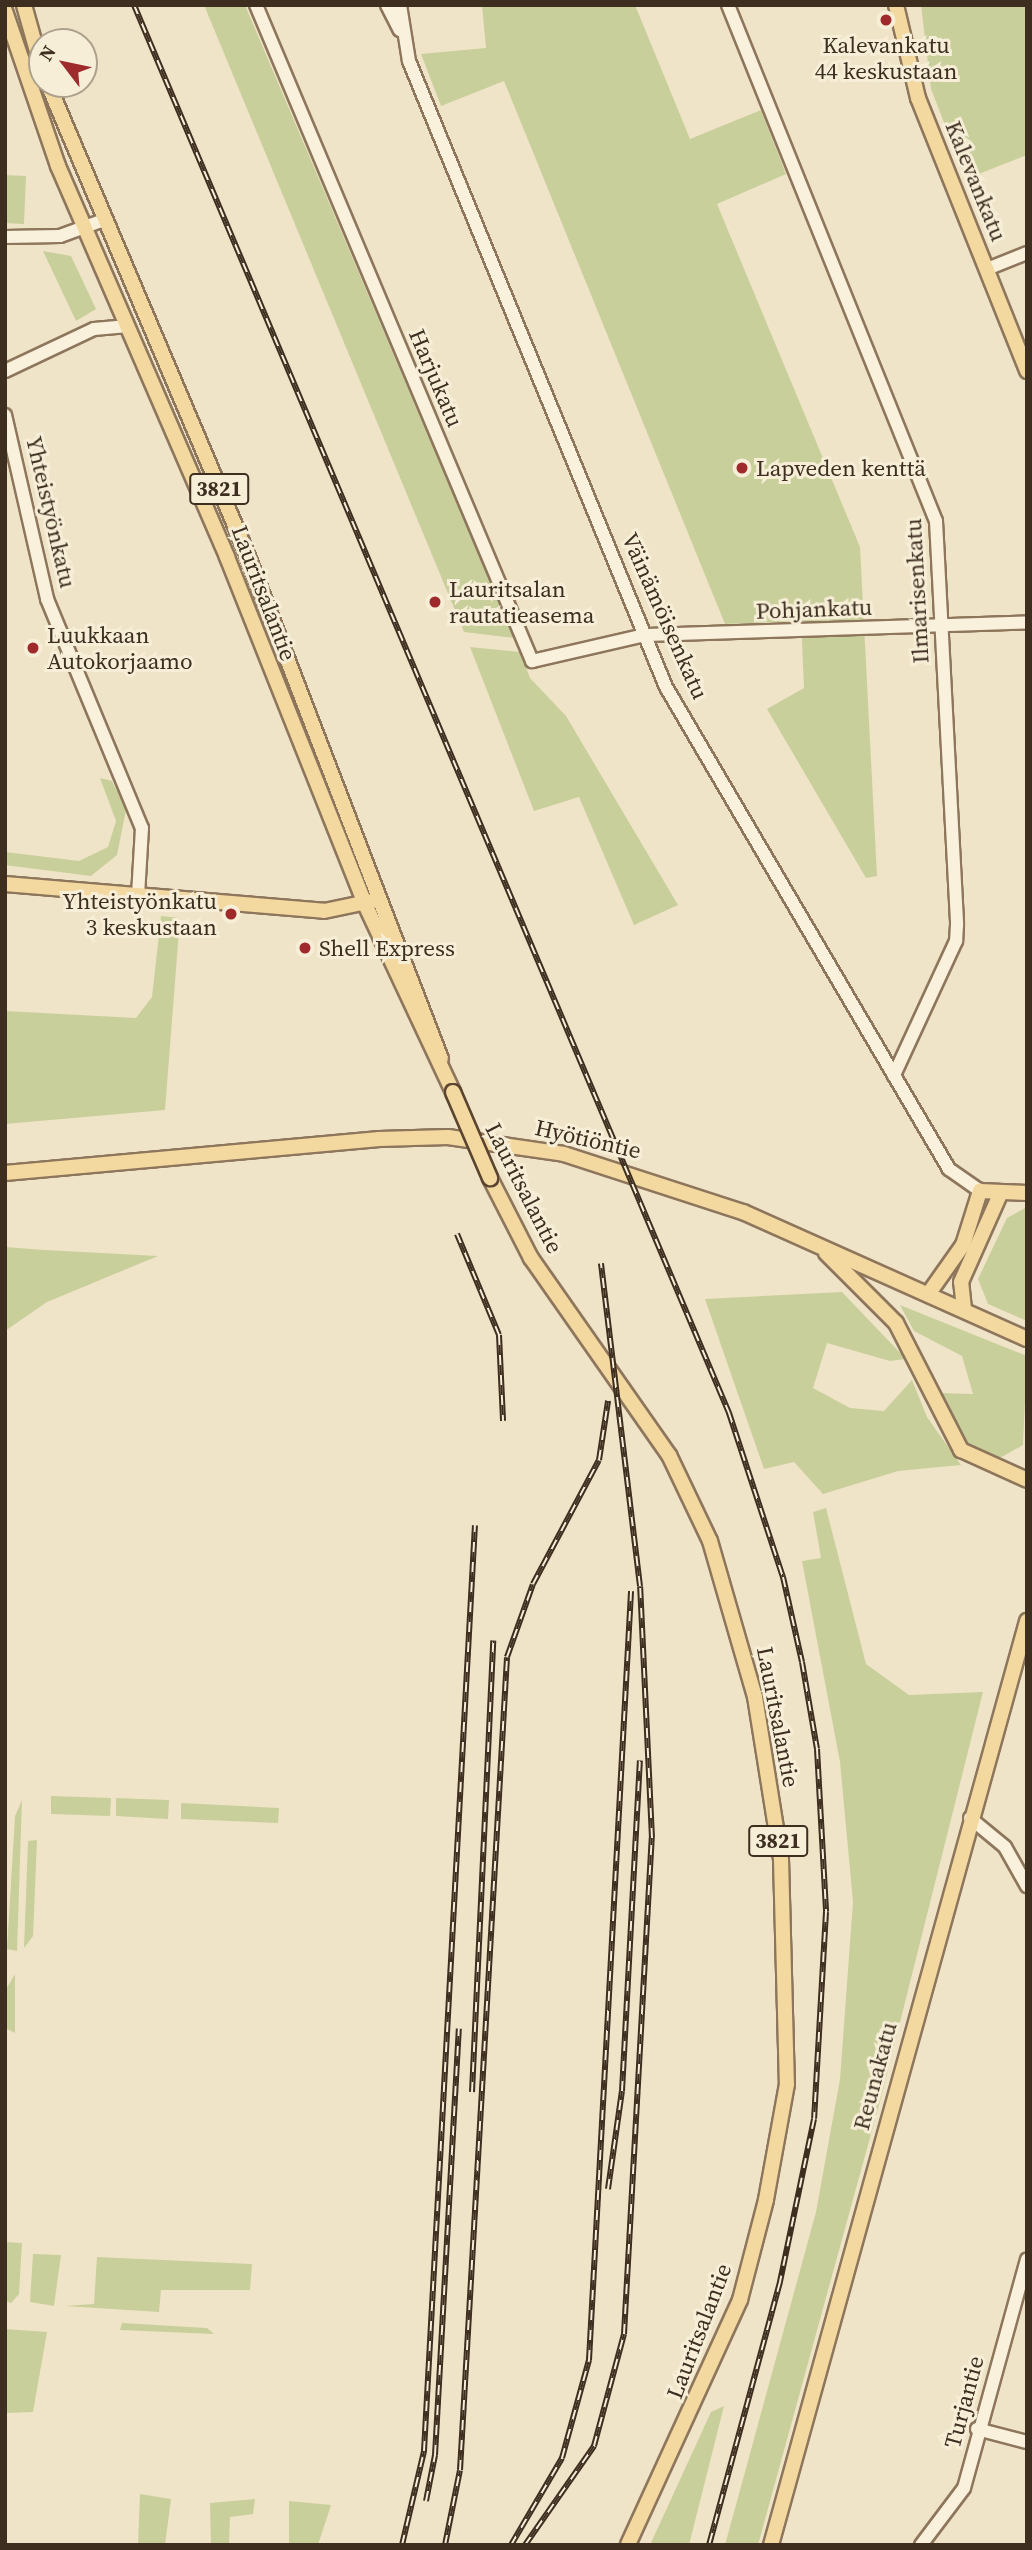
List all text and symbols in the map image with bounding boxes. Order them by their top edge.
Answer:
marker: Kalevankatu 44 keskustaan [878,12,894,28]
north arrow [28,28,98,98]
place label: Kalevankatu 44 keskustaan [815,31,957,85]
text: N [32,40,62,66]
street label: Kalevankatu [939,117,1013,245]
street label: Harjukatu [403,325,469,431]
street label: Yhteistyönkatu [20,433,82,591]
place label: Lapveden kenttä [756,454,926,482]
marker: Lapveden kenttä [734,460,750,476]
road number: 3821 [188,472,250,506]
street label: Ilmarisenkatu [899,518,935,664]
street label: Lauritsalantie [226,521,302,665]
street label: Väinämöisenkatu [616,529,714,703]
place label: Lauritsalan rautatieasema [449,575,594,629]
street label: Pohjankatu [755,593,873,625]
marker: Lauritsalan rautatieasema [427,594,443,610]
place label: Luukkaan Autokorjaamo [47,621,193,675]
marker: Luukkaan Autokorjaamo [25,640,41,656]
place label: Yhteistyönkatu 3 keskustaan [62,887,217,941]
marker: Yhteistyönkatu 3 keskustaan [223,906,239,922]
place label: Shell Express [319,934,455,962]
marker: Shell Express [297,940,313,956]
street label: Hyötiöntie [532,1113,644,1165]
street label: Lauritsalantie [479,1118,569,1258]
street label: Lauritsalantie [751,1644,805,1790]
road number: 3821 [746,1824,810,1858]
street label: Reunakatu [847,2019,903,2133]
street label: Lauritsalantie [661,2259,737,2403]
street label: Turjantie [938,2353,990,2451]

